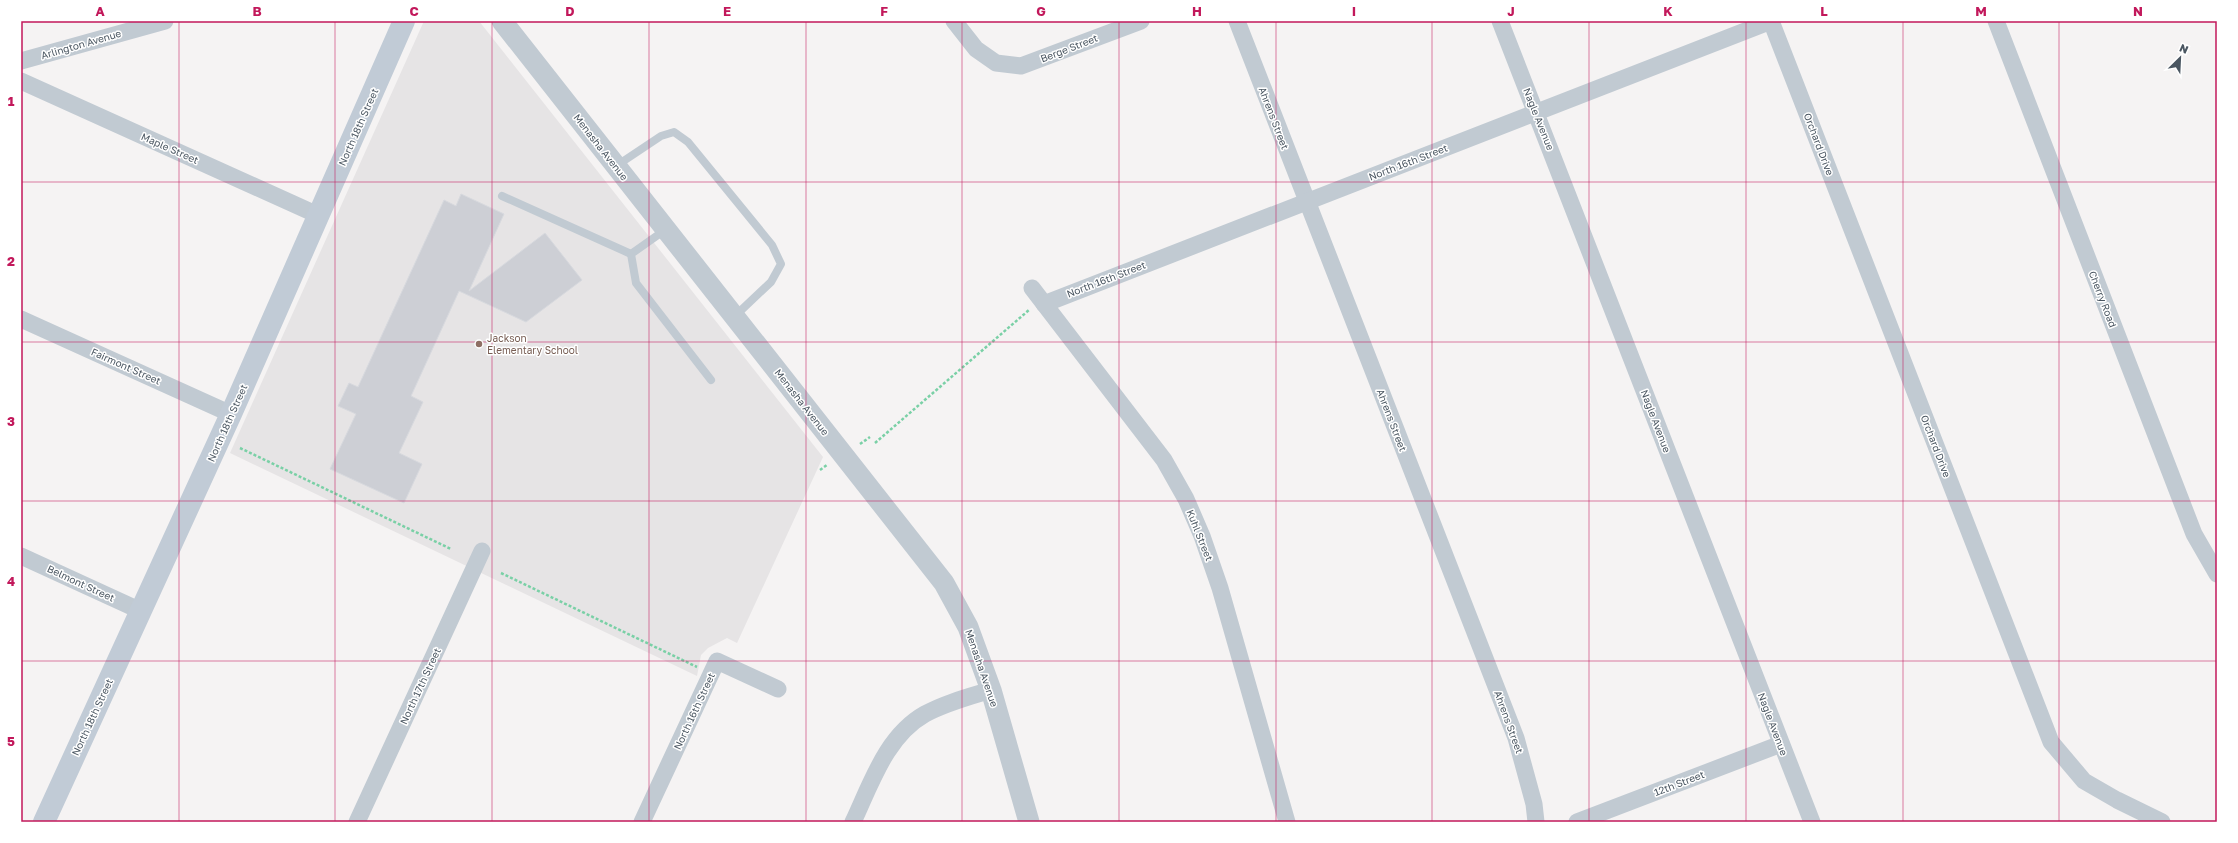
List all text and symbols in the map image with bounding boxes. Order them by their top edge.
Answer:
text: A [95,3,105,19]
text: B [252,3,262,19]
text: C [409,3,419,19]
text: D [565,3,575,19]
text: E [723,3,731,19]
text: F [880,3,888,19]
text: G [1036,3,1046,19]
text: H [1192,3,1202,19]
text: I [1352,3,1356,19]
text: J [1507,3,1515,19]
text: K [1663,3,1673,19]
text: L [1820,3,1828,19]
text: M [1975,3,1987,19]
text: N [2133,3,2143,19]
street label: Arlington Avenue [40,27,123,61]
street label: Berge Street [1039,32,1099,64]
north arrow [2160,38,2200,78]
text: N [2178,41,2191,56]
street label: Ahrens Street [1257,85,1291,151]
street label: North 18th Street [336,86,380,168]
street label: Nagle Avenue [1521,86,1557,152]
text: 1 [8,93,15,109]
street label: Menasha Avenue [571,111,631,183]
street label: Orchard Drive [1802,111,1836,177]
street label: Maple Street [140,130,200,166]
street label: North 16th Street [1367,141,1449,183]
text: 2 [7,253,15,269]
street label: North 16th Street [1065,258,1147,300]
street label: Cherry Road [2087,269,2119,329]
place label: Jackson Elementary School [487,332,578,356]
marker: Jackson Elementary School [474,339,484,349]
street label: Fairmont Street [89,345,163,387]
street label: Menasha Avenue [772,366,832,438]
street label: North 18th Street [205,382,249,464]
street label: Ahrens Street [1375,387,1409,453]
street label: Nagle Avenue [1639,388,1674,454]
text: 3 [7,413,15,429]
street label: Orchard Drive [1919,413,1953,479]
street label: Kuhl Street [1184,508,1216,562]
street label: Belmont Street [46,562,116,604]
text: 4 [7,573,15,589]
street label: Menasha Avenue [963,628,1001,708]
street label: North 17th Street [397,646,443,726]
street label: North 16th Street [671,671,717,751]
street label: North 18th Street [69,677,115,757]
street label: Ahrens Street [1492,689,1526,755]
street label: Nagle Avenue [1756,691,1791,757]
text: 5 [7,733,15,749]
street label: 12th Street [1652,768,1706,798]

